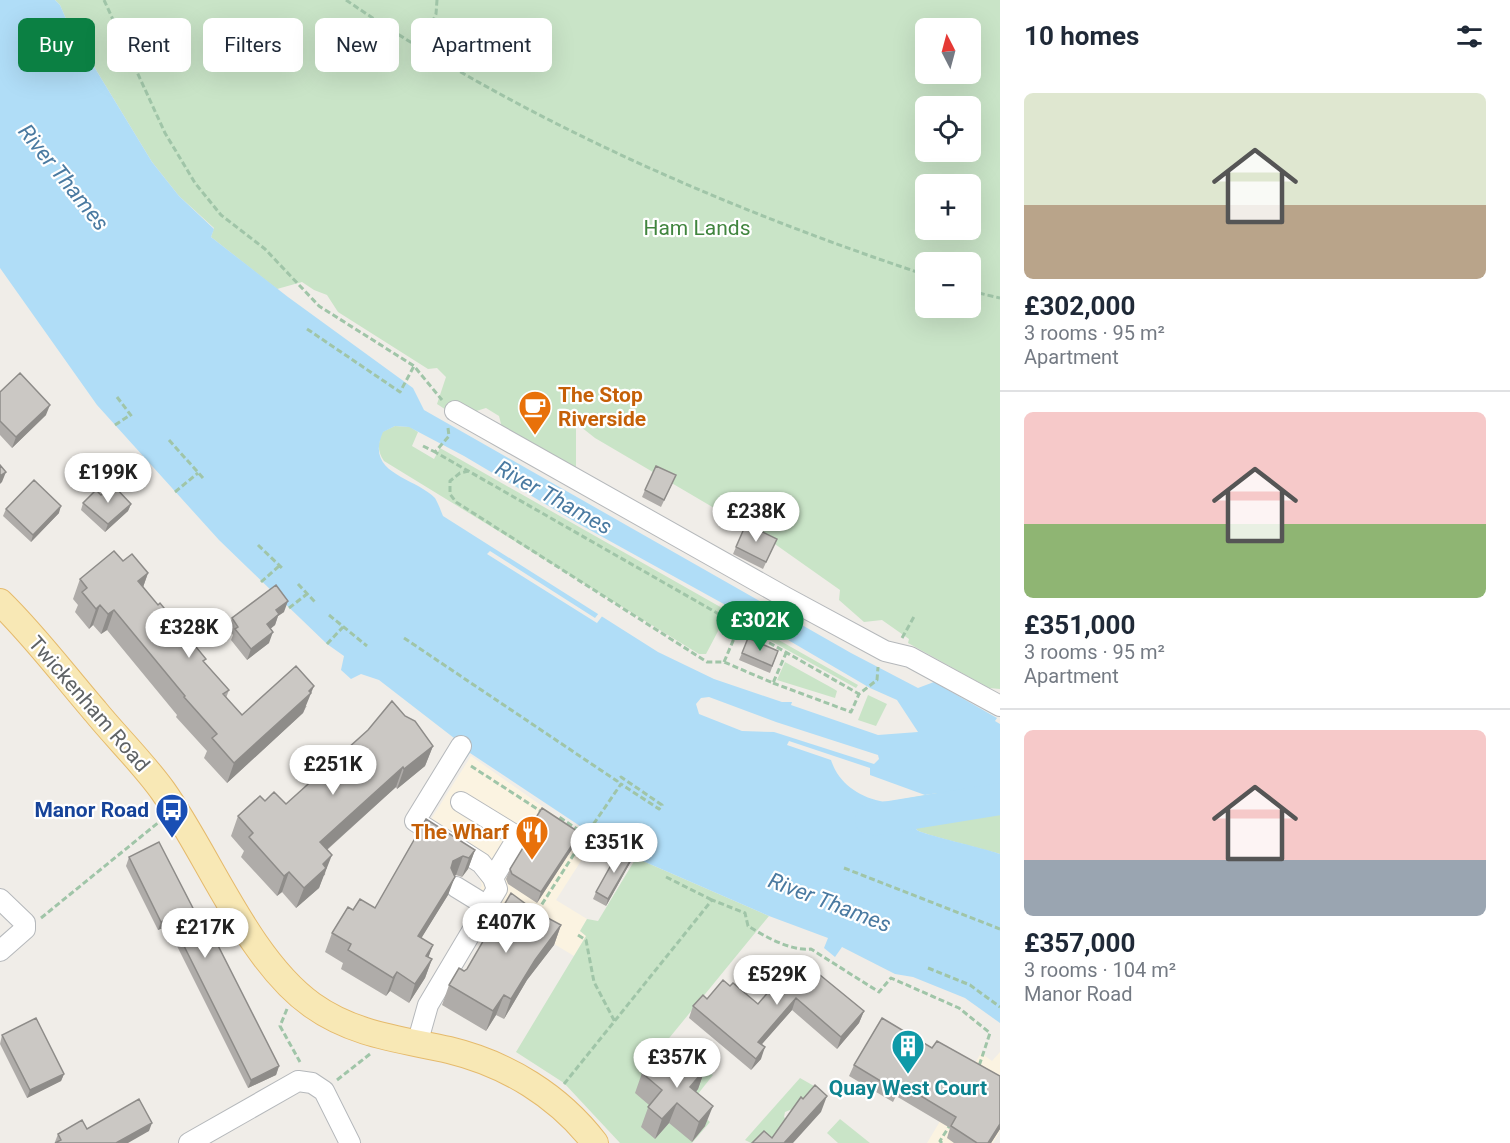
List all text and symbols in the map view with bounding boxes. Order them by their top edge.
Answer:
chip: Buy [18,18,95,72]
chip: Rent [107,18,191,72]
chip: Filters [203,18,303,72]
chip: New [315,18,399,72]
chip: Apartment [411,18,552,72]
north arrow [915,18,981,84]
map controls [915,18,981,318]
icon: filters [1453,20,1486,53]
text: 10 homes [1024,21,1139,51]
button: locate [915,96,981,162]
water label: River Thames [13,119,114,235]
icon: home [1201,132,1309,240]
button: + [915,174,981,240]
park label: Ham Lands [643,216,751,240]
button: − [915,252,981,318]
text: £302,000 [1024,291,1135,321]
text: 3 rooms · 95 m² [1024,321,1165,345]
text: Apartment [1024,345,1119,369]
place label: The Stop Riverside [558,383,646,431]
cafe icon: The Stop Riverside [517,389,553,436]
icon: home [1201,451,1309,559]
pin: £199K [66,453,150,504]
water label: River Thames [491,455,616,540]
text: £199K [78,460,138,484]
pin: £238K [714,492,798,543]
text: £238K [726,499,786,523]
pin: £302K [718,601,802,652]
pin: £328K [147,608,231,659]
text: £302K [730,608,790,632]
text: £351,000 [1024,610,1135,640]
text: £328K [159,615,219,639]
street label: Twickenham Road [24,631,154,777]
text: 3 rooms · 95 m² [1024,640,1165,664]
text: Apartment [1024,664,1119,688]
pin: £251K [291,745,375,796]
text: £251K [303,752,363,776]
icon: home [1201,769,1309,877]
bus stop icon: Manor Road [154,792,190,839]
place label: Manor Road [34,798,149,822]
restaurant icon: The Wharf [514,814,550,861]
place label: The Wharf [411,820,509,844]
pin: £351K [572,823,656,874]
text: £351K [584,830,644,854]
water label: River Thames [765,868,895,937]
pin: £407K [464,903,548,954]
pin: £217K [163,908,247,959]
text: £407K [476,910,536,934]
text: £217K [175,915,235,939]
text: £357,000 [1024,928,1135,958]
pin: £529K [735,955,819,1006]
text: 3 rooms · 104 m² [1024,958,1176,982]
text: £529K [747,962,807,986]
text: Manor Road [1024,982,1132,1006]
building icon: Quay West Court [890,1028,926,1075]
pin: £357K [635,1038,719,1089]
text: £357K [647,1045,707,1069]
place label: Quay West Court [829,1076,987,1100]

